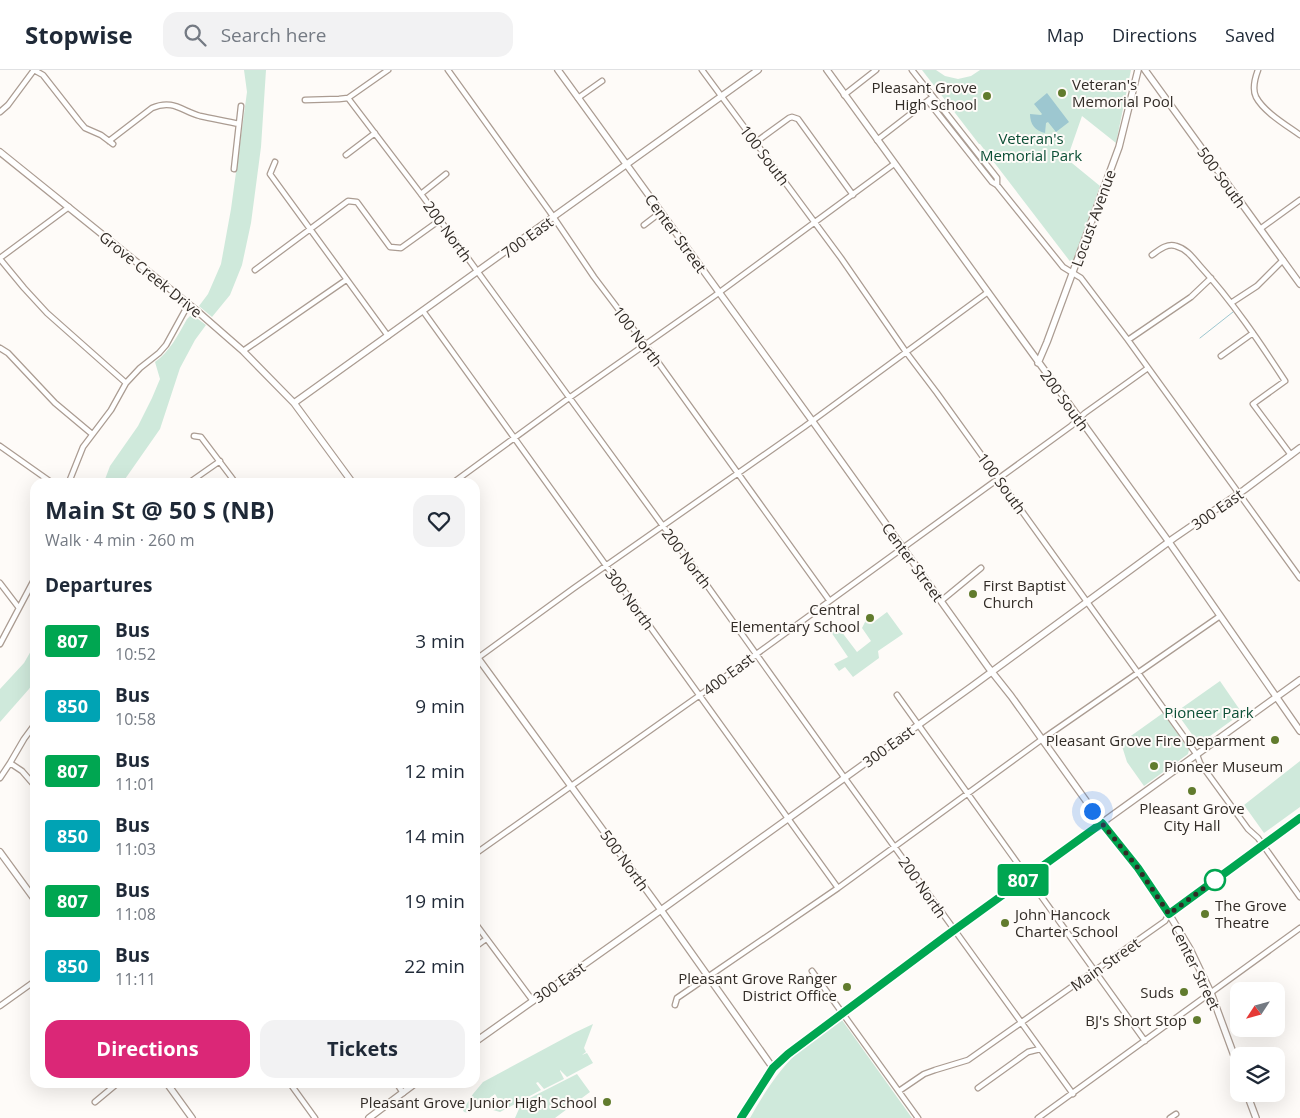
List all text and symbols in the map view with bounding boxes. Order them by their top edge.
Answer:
search box [163,12,513,57]
text: Stopwise [25,18,133,51]
icon: search [181,21,209,49]
text: Search here [221,22,327,48]
text: Map [1047,23,1084,47]
text: Directions [1112,23,1197,47]
text: Saved [1225,23,1275,47]
place label: Veteran's Memorial Pool [1072,74,1174,111]
place label: Pleasant Grove High School [872,77,977,114]
marker: Veteran's Memorial Pool [1056,87,1068,99]
marker: Pleasant Grove High School [981,90,993,102]
street label: 100 South [736,121,794,189]
park label: Veteran's Memorial Park [980,128,1082,165]
street label: 500 South [1193,143,1251,211]
street label: Locust Avenue [1066,167,1120,269]
street label: Center Street [641,190,711,276]
street label: 200 North [419,197,477,265]
street label: 700 East [497,212,557,262]
street label: Grove Creek Drive [95,226,207,322]
street label: 100 North [609,302,667,370]
street label: 200 South [1036,366,1094,434]
street label: 100 South [973,449,1031,517]
street label: 300 East [1187,484,1247,534]
text: Main St @ 50 S (NB) [45,493,274,526]
button: heart [413,495,465,547]
street label: Center Street [878,519,948,605]
street label: 200 North [658,524,716,592]
text: Walk · 4 min · 260 m [45,529,195,551]
street label: 300 North [601,565,659,633]
text: Departures [45,572,152,598]
place label: First Baptist Church [983,575,1066,612]
marker: First Baptist Church [967,588,979,600]
place label: Central Elementary School [730,599,860,636]
marker: Central Elementary School [864,612,876,624]
text: Bus [115,617,150,643]
text: 3 min [415,628,465,654]
text: 807 [57,629,88,653]
text: 10:52 [115,643,156,665]
street label: 400 East [699,648,757,700]
text: Bus [115,682,150,708]
text: 9 min [415,693,465,719]
text: 850 [57,694,88,718]
park label: Pioneer Park [1164,702,1254,722]
text: 10:58 [115,708,156,730]
street label: 300 East [858,721,918,771]
place label: Pleasant Grove Fire Deparment [1046,730,1265,750]
marker: Pleasant Grove Fire Deparment [1269,734,1281,746]
text: Bus [115,747,150,773]
place label: Pioneer Museum [1164,756,1283,776]
text: 12 min [404,758,465,784]
text: 807 [57,759,88,783]
marker: Pioneer Museum [1148,760,1160,772]
text: 11:01 [115,773,156,795]
marker: Pleasant Grove City Hall [1186,785,1198,797]
place label: Pleasant Grove City Hall [1139,798,1245,835]
your location [1080,799,1105,824]
text: Bus [115,812,150,838]
text: 14 min [404,823,465,849]
text: 850 [57,824,88,848]
street label: 500 North [596,826,654,894]
text: 11:03 [115,838,156,860]
street label: 200 North [895,852,951,922]
line badge: 807 [994,864,1052,896]
text: 807 [1008,868,1038,892]
unlabelled marker [1204,869,1226,891]
text: Bus [115,877,150,903]
text: 19 min [404,888,465,914]
text: 807 [57,889,88,913]
place label: The Grove Theatre [1215,895,1287,932]
text: 11:08 [115,903,156,925]
place label: John Hancock Charter School [1013,904,1118,941]
marker: The Grove Theatre [1199,908,1211,920]
marker: John Hancock Charter School [999,917,1011,929]
street label: Center Street [1167,921,1225,1013]
street label: Main Street [1066,933,1144,995]
text: Bus [115,942,150,968]
text: 22 min [404,953,465,979]
text: 850 [57,954,88,978]
street label: 300 East [529,957,589,1007]
text: 11:11 [115,968,156,990]
place label: Pleasant Grove Ranger District Office [678,968,837,1005]
marker: Pleasant Grove Ranger District Office [841,981,853,993]
place label: Suds [1140,982,1174,1002]
north arrow [1230,982,1285,1038]
map controls [1230,982,1285,1102]
marker: Suds [1178,986,1190,998]
place label: BJ's Short Stop [1085,1010,1187,1030]
marker: BJ's Short Stop [1191,1014,1203,1026]
button: Directions [45,1020,250,1078]
button: Tickets [260,1020,465,1078]
button: layers [1230,1047,1285,1102]
place label: Pleasant Grove Junior High School [360,1092,597,1112]
marker: Pleasant Grove Junior High School [601,1096,613,1108]

